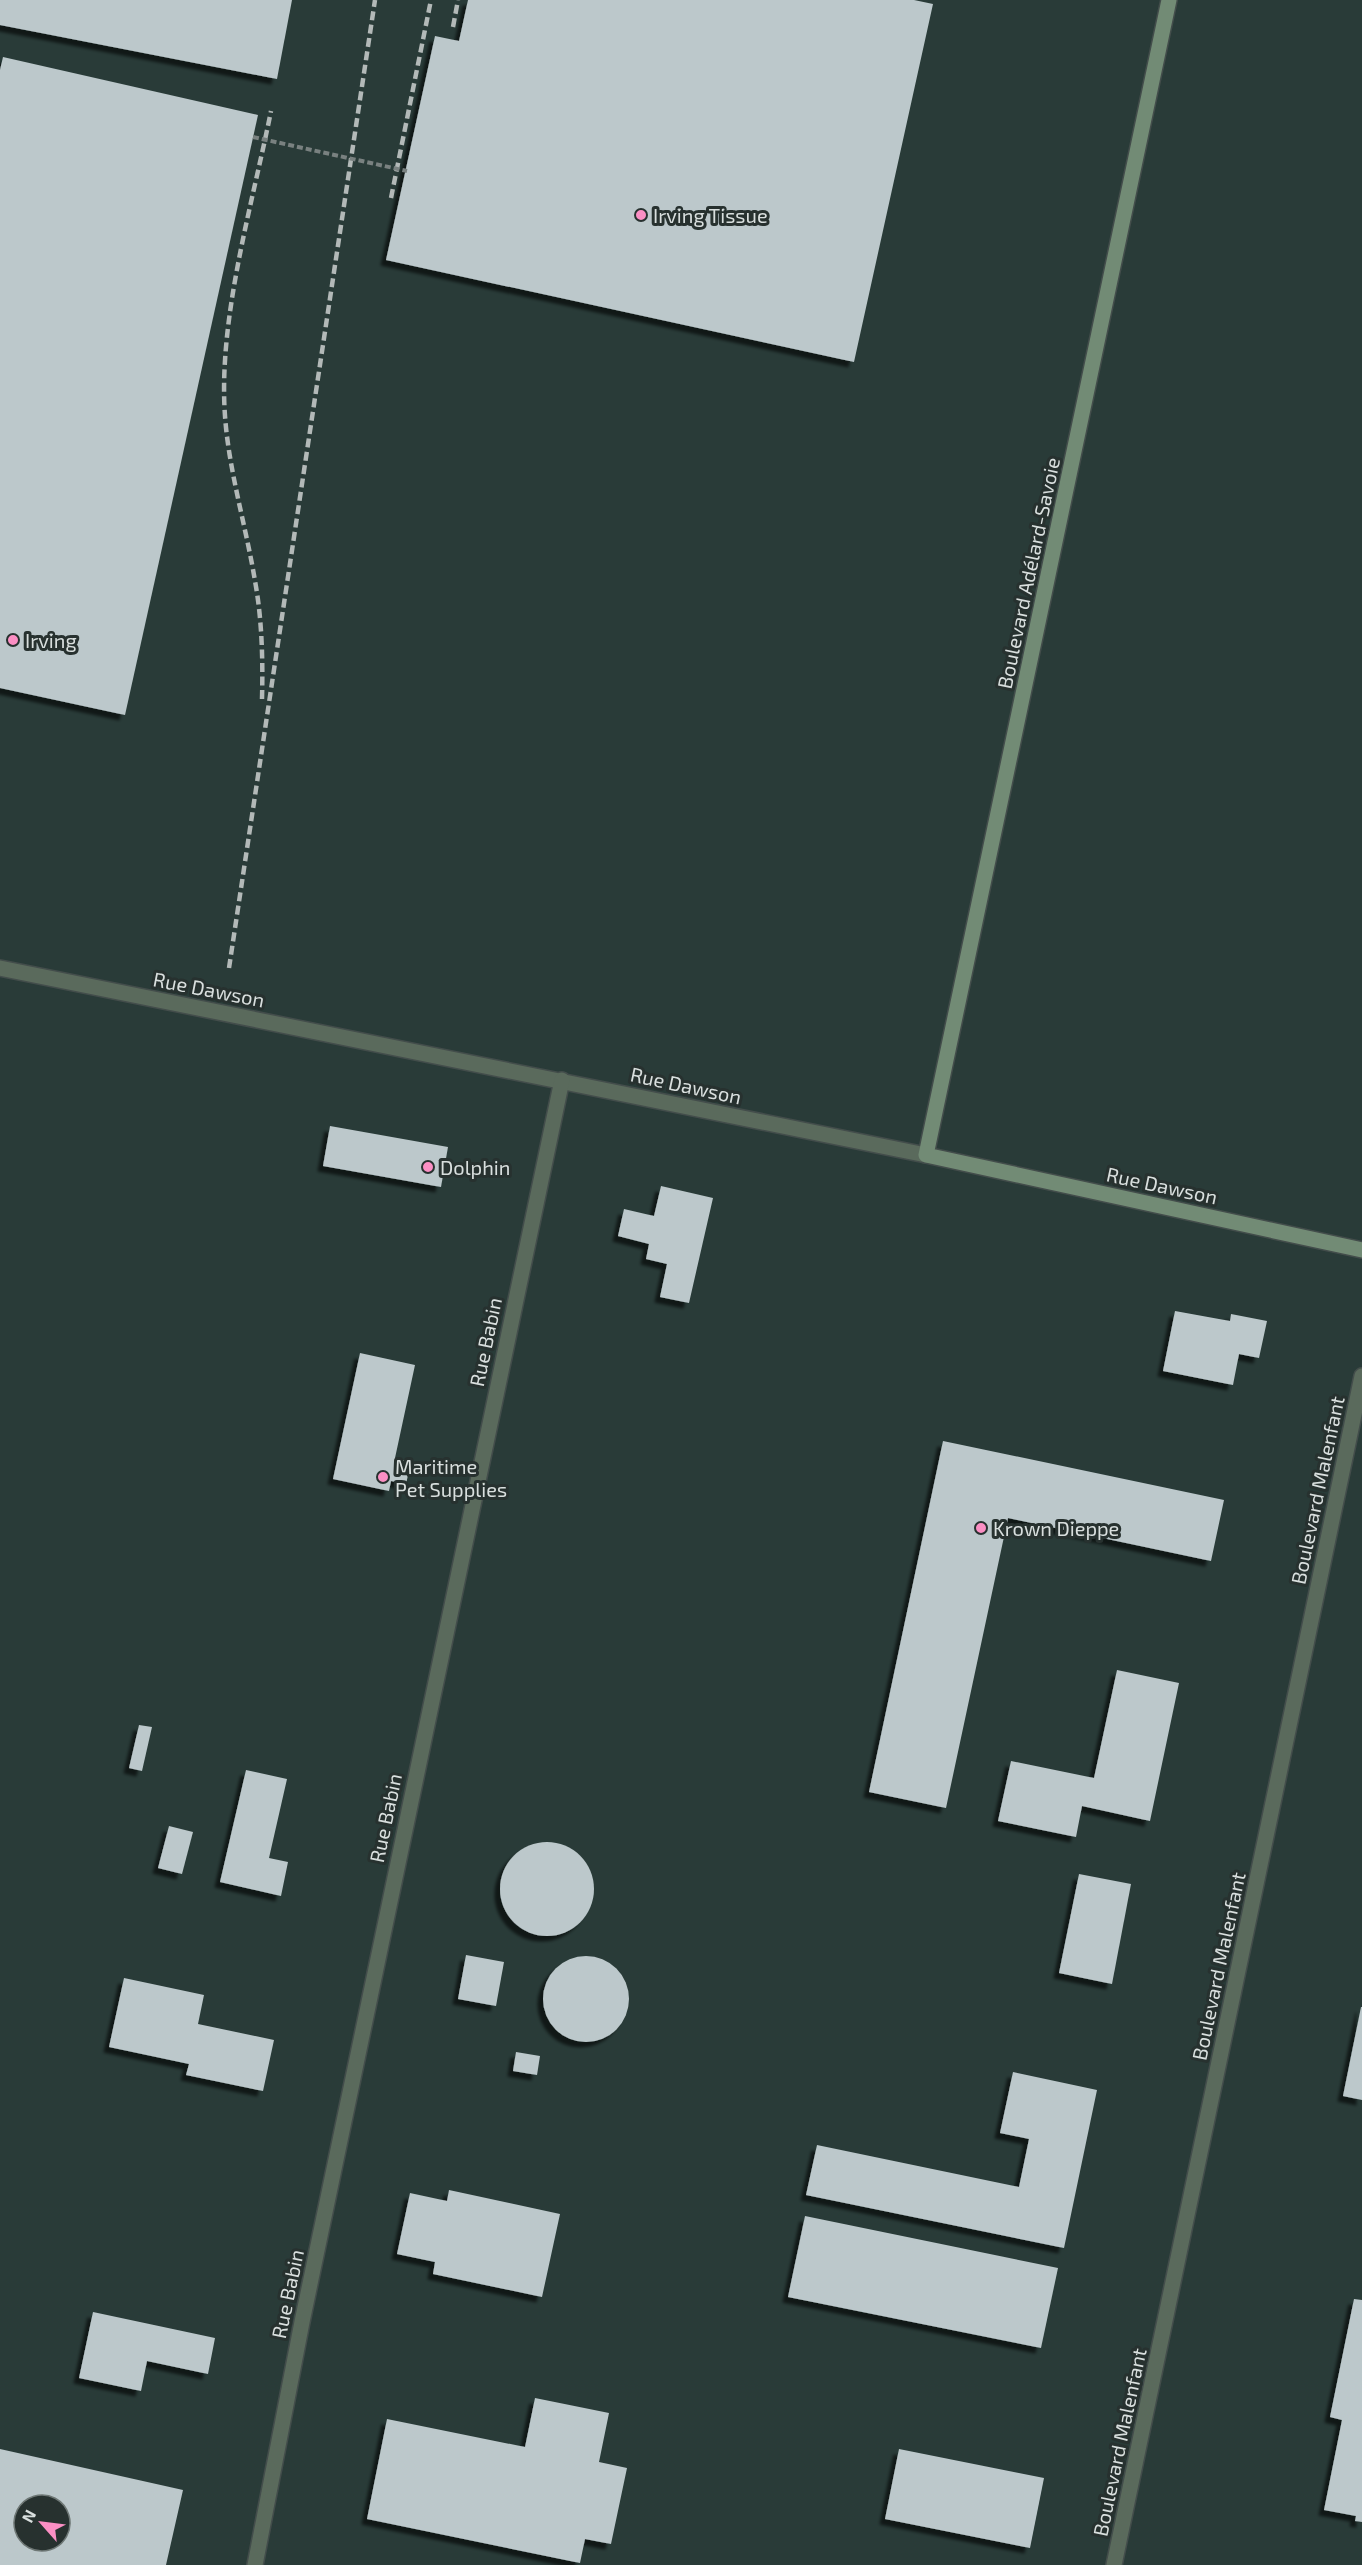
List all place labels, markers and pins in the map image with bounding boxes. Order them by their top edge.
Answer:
place label: Irving Tissue [653,203,768,227]
marker: Irving Tissue [634,208,648,222]
place label: Irving [25,628,77,652]
marker: Irving [6,633,20,647]
place label: Dolphin [440,1155,510,1179]
marker: Dolphin [421,1160,435,1174]
place label: Maritime Pet Supplies [395,1454,507,1501]
marker: Maritime Pet Supplies [376,1470,390,1484]
place label: Krown Dieppe [993,1516,1119,1540]
marker: Krown Dieppe [974,1521,988,1535]

